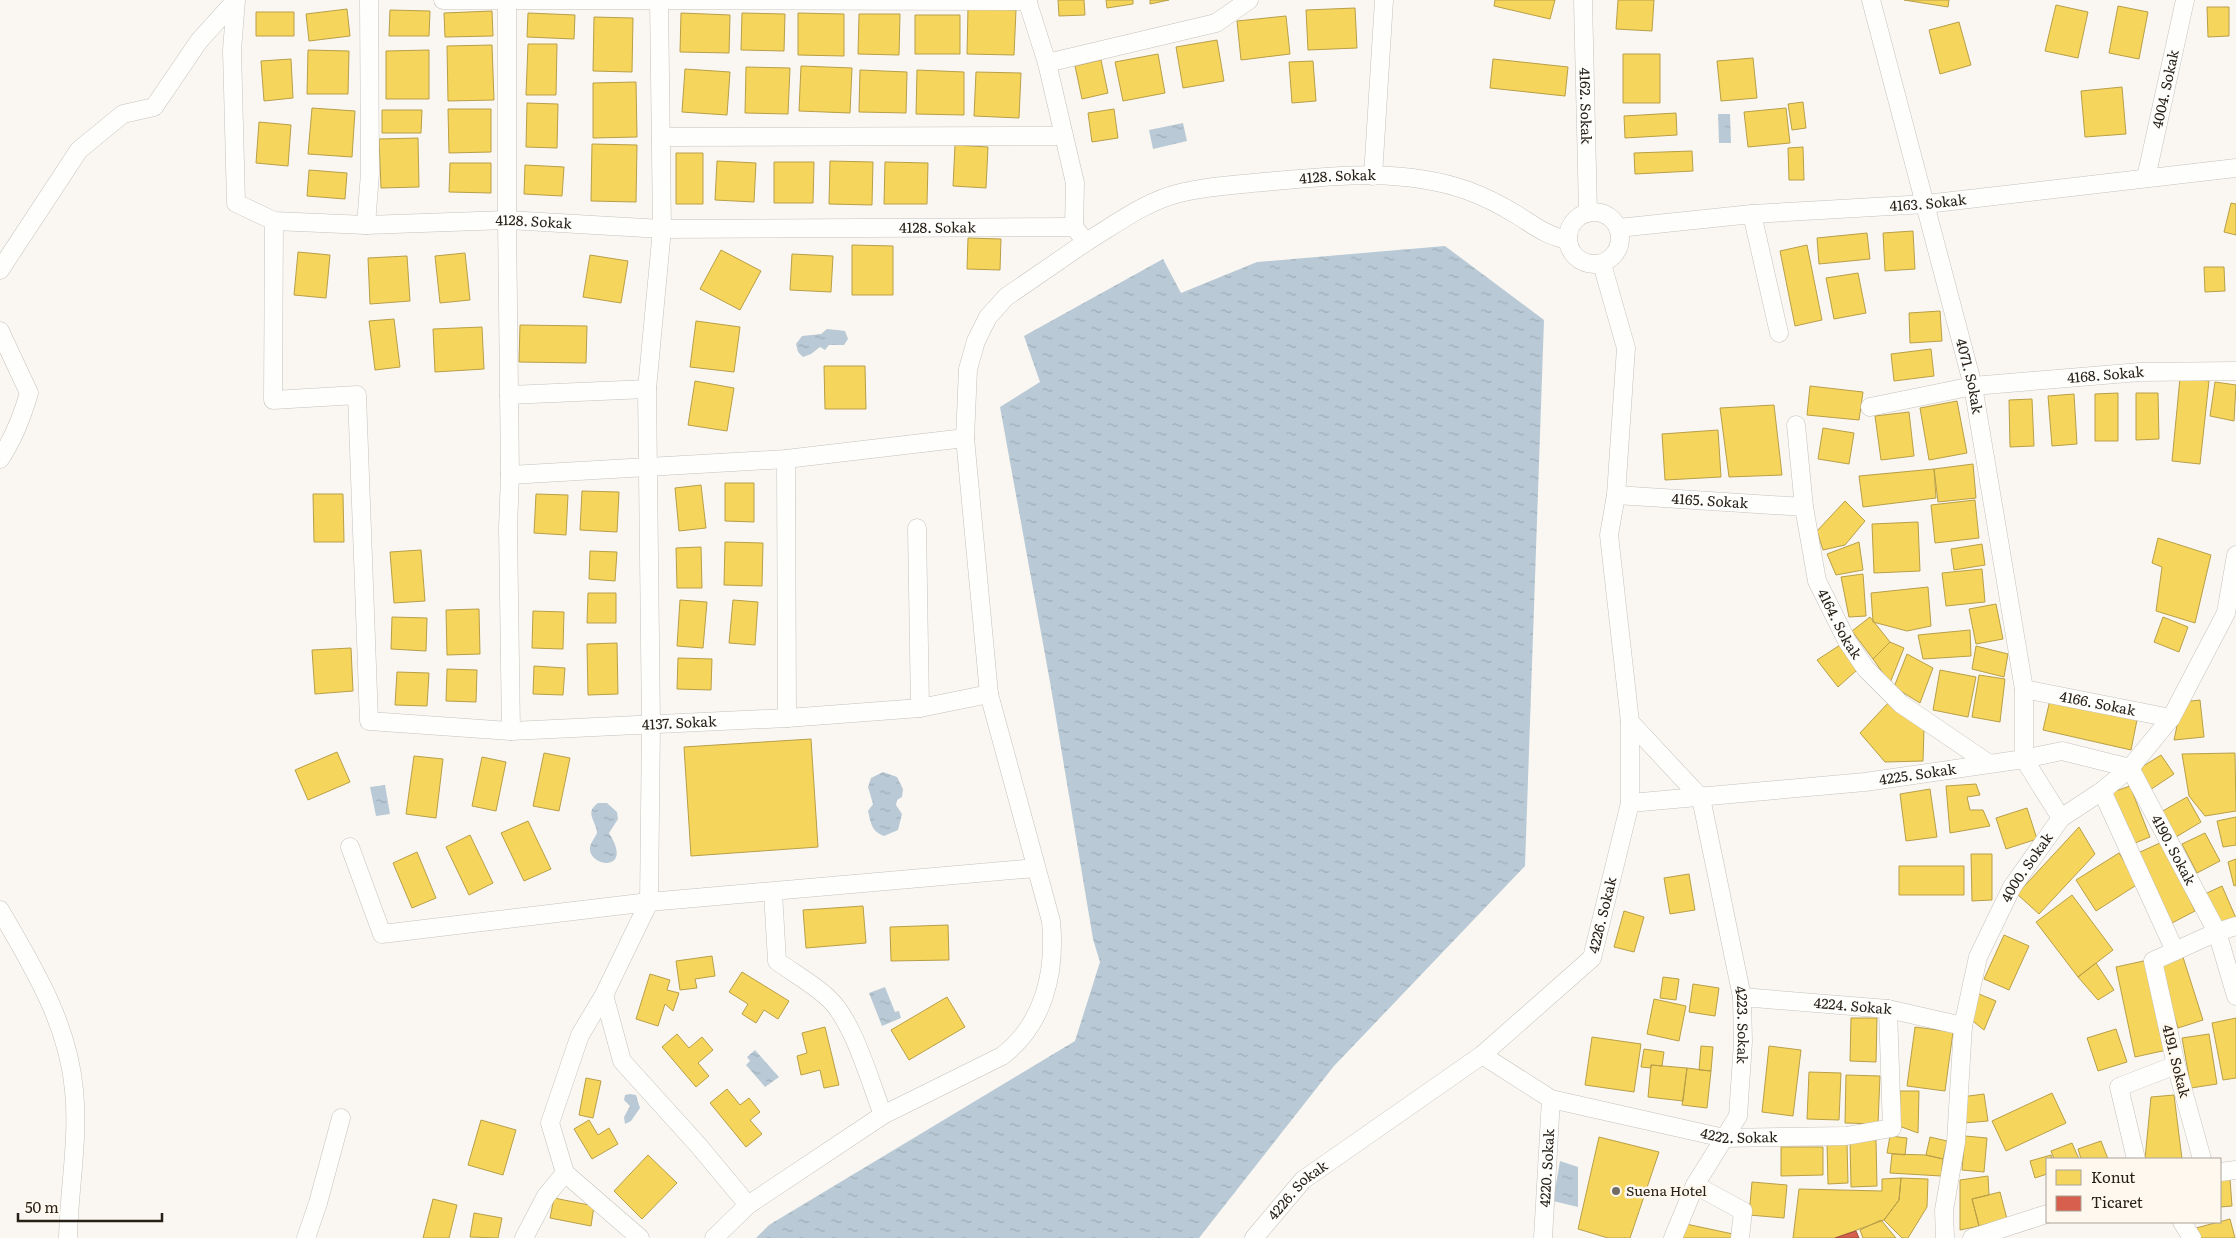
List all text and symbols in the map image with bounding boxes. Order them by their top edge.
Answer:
street label: 4004. Sokak [2146,47,2183,130]
street label: 4162. Sokak [1576,67,1597,145]
street label: 4128. Sokak [1298,164,1376,188]
street label: 4163. Sokak [1889,188,1968,215]
street label: 4128. Sokak [495,209,573,233]
street label: 4128. Sokak [899,216,976,237]
street label: 4071. Sokak [1952,336,1989,416]
street label: 4168. Sokak [2066,361,2145,387]
street label: 4165. Sokak [1671,488,1749,512]
street label: 4164. Sokak [1813,585,1868,663]
street label: 4166. Sokak [2058,685,2138,720]
street label: 4137. Sokak [641,710,717,734]
street label: 4225. Sokak [1878,758,1958,789]
street label: 4190. Sokak [2147,810,2201,888]
street label: 4000. Sokak [1995,828,2057,905]
street label: 4226. Sokak [1583,874,1621,955]
street label: 4223. Sokak [1731,984,1754,1065]
street label: 4224. Sokak [1813,992,1893,1018]
street label: 4191. Sokak [2158,1022,2196,1100]
street label: 4222. Sokak [1699,1122,1778,1147]
street label: 4220. Sokak [1534,1128,1558,1208]
street label: 4226. Sokak [1262,1155,1332,1224]
legend [2046,1158,2221,1223]
text: Konut [2091,1165,2135,1188]
place label: Suena Hotel [1626,1180,1707,1200]
marker: Suena Hotel [1610,1185,1622,1197]
scale bar [18,1190,161,1222]
text: Ticaret [2091,1190,2143,1213]
text: 50 m [25,1195,59,1218]

